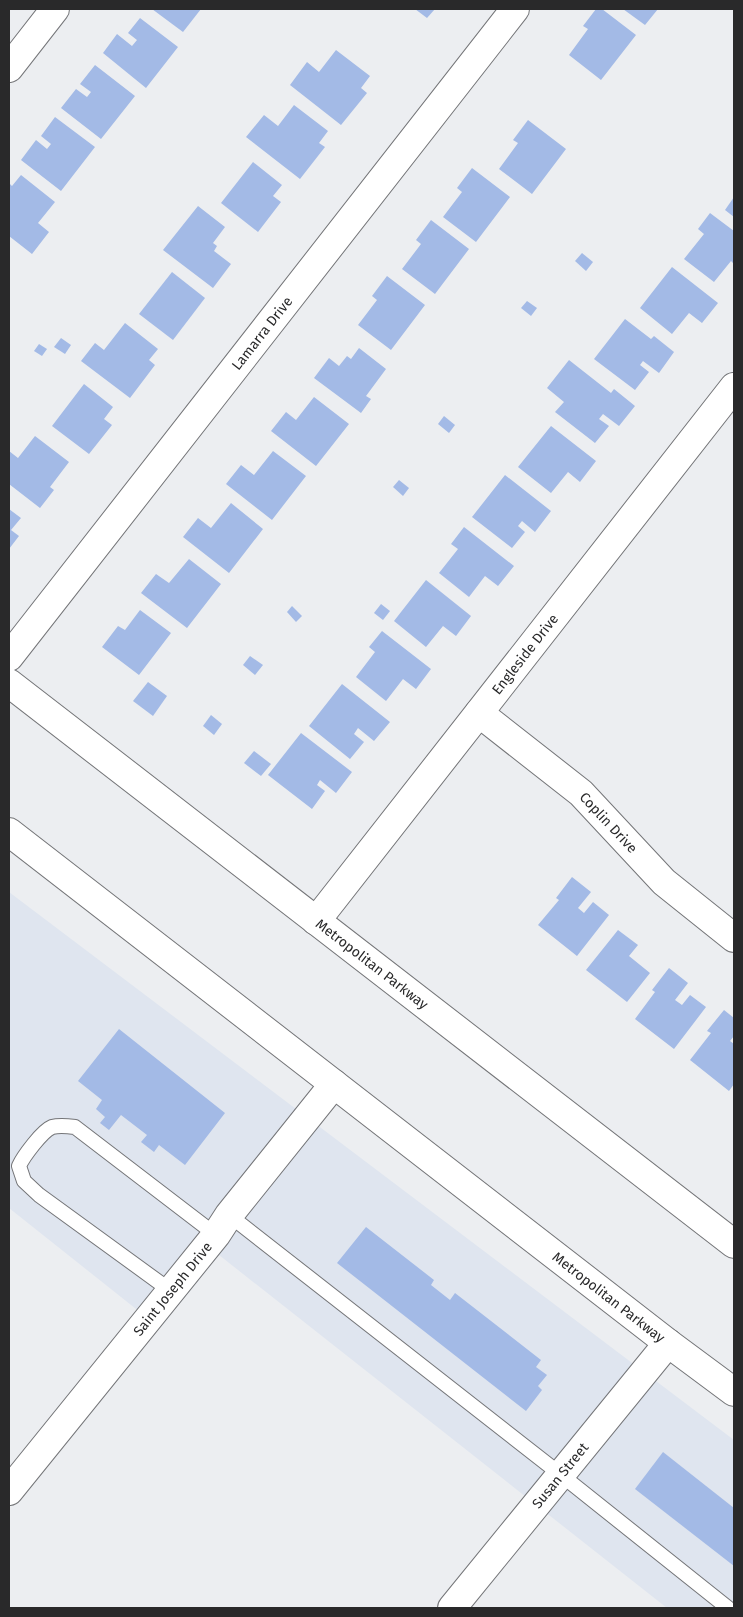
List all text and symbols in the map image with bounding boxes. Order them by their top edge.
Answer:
street label: Lamarra Drive [228,293,296,373]
street label: Engleside Drive [488,610,562,698]
street label: Coplin Drive [576,789,641,856]
street label: Metropolitan Parkway [312,915,432,1013]
street label: Saint Joseph Drive [129,1238,216,1339]
street label: Metropolitan Parkway [549,1248,668,1346]
street label: Susan Street [528,1438,592,1512]

